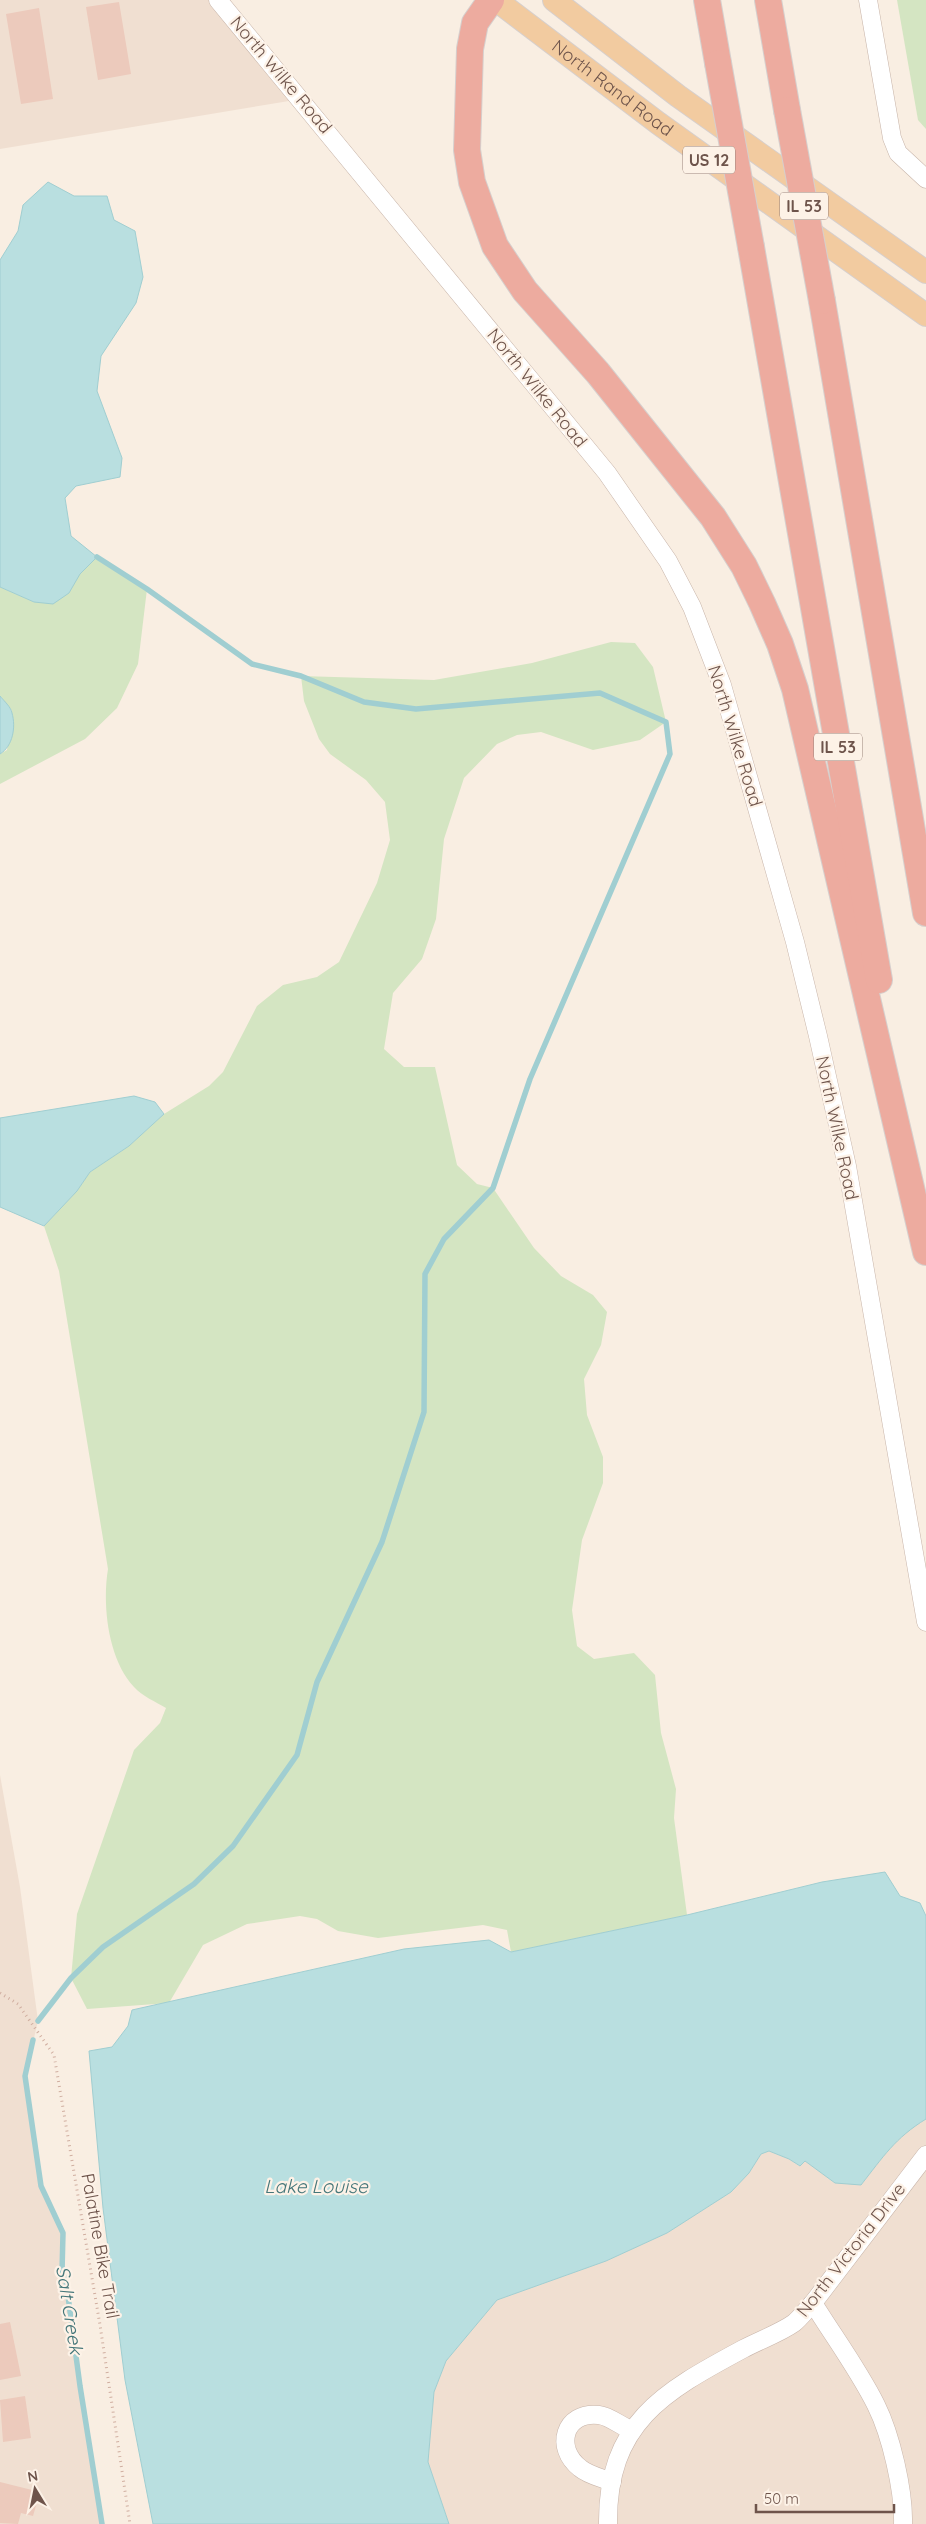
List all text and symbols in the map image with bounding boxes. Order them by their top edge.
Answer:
street label: North Wilke Road [225,11,337,138]
street label: North Rand Road [547,35,678,141]
road number: US 12 [683,146,735,174]
road number: IL 53 [780,192,828,220]
street label: North Wilke Road [482,324,592,452]
street label: North Wilke Road [703,662,768,809]
road number: IL 53 [814,734,862,760]
street label: North Wilke Road [811,1054,864,1202]
street label: Palatine Bike Trail [76,2171,125,2320]
water label: Lake Louise [264,2174,369,2198]
street label: North Victoria Drive [791,2178,910,2321]
water label: Salt Creek [51,2264,89,2358]
north arrow [10,2464,60,2514]
text: N [26,2466,39,2486]
scale bar [756,2482,894,2514]
text: 50 m [764,2489,799,2508]

